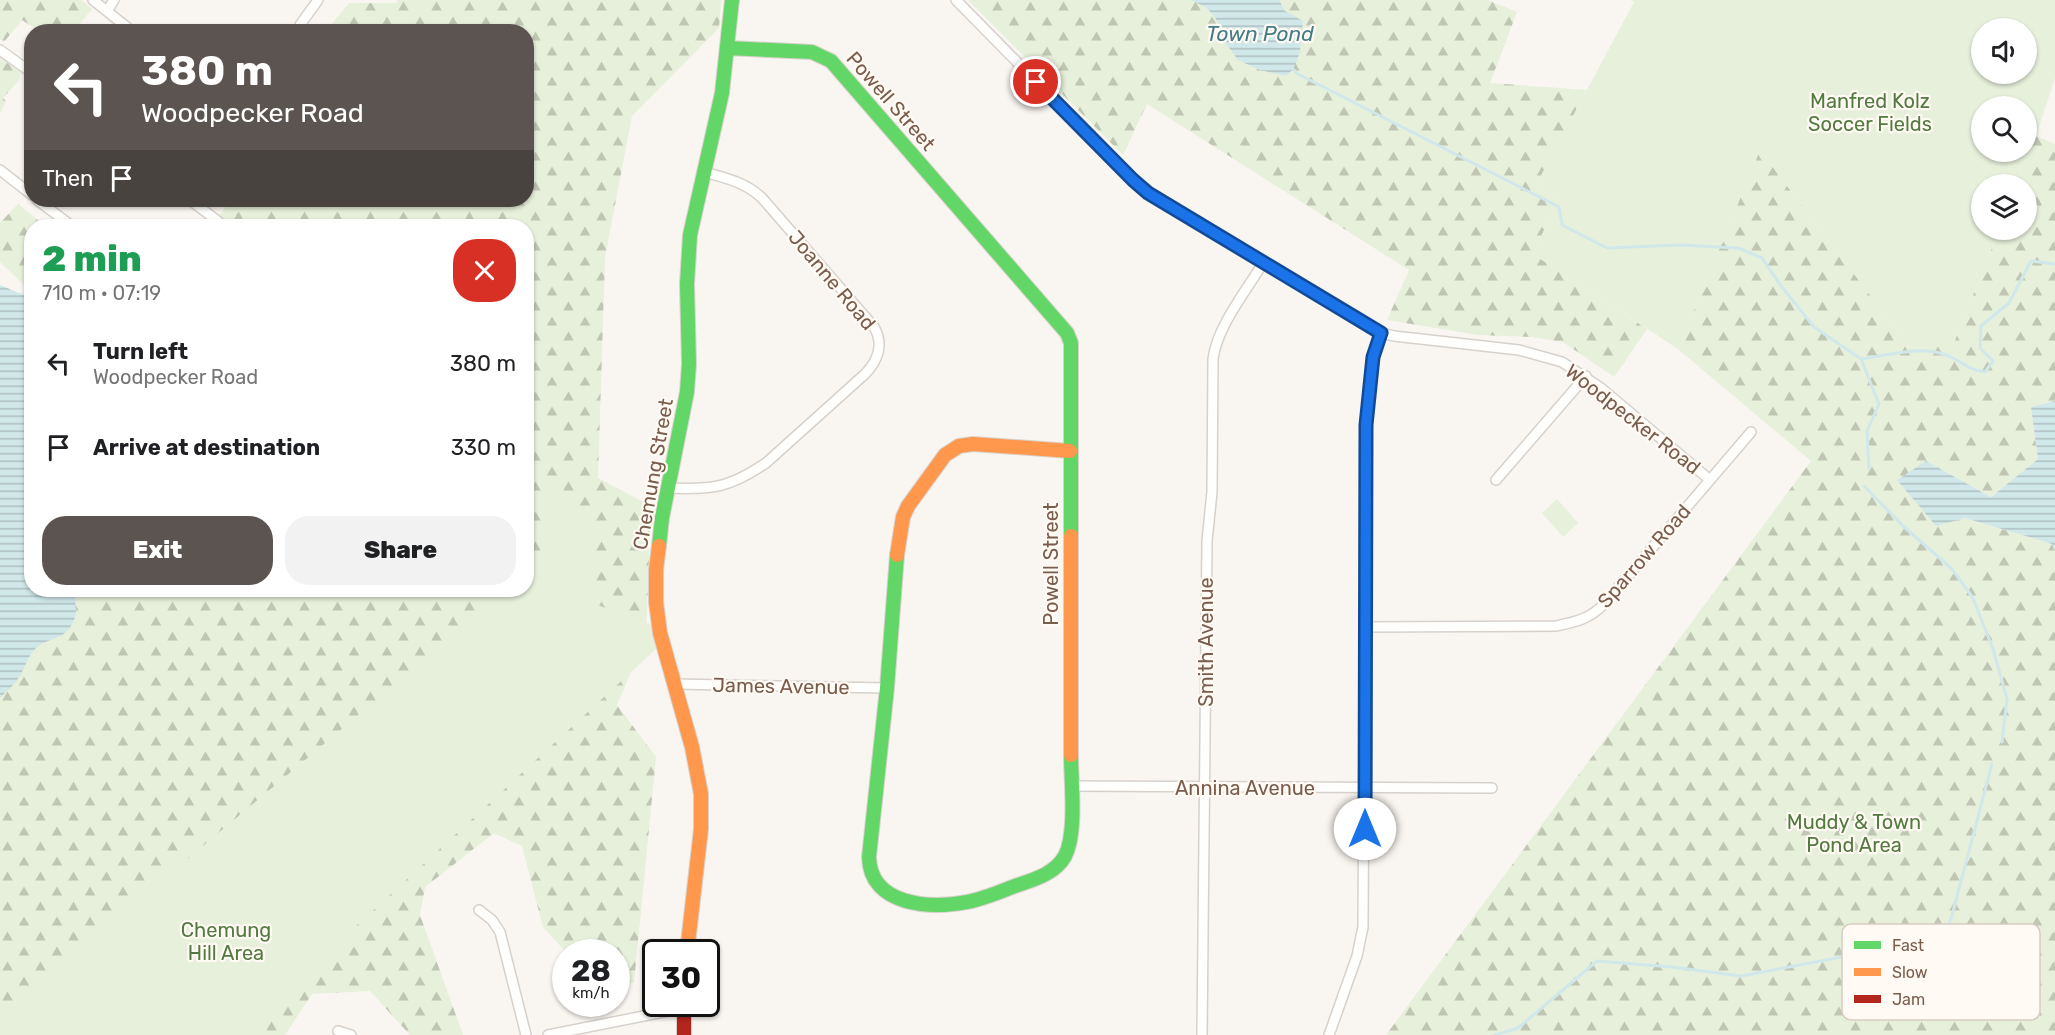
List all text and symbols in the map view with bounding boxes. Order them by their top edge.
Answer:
map controls [1971,18,2037,240]
button: sound [1971,18,2037,84]
water label: Town Pond [1206,21,1314,46]
text: 380 m [141,46,273,96]
street label: Powell Street [841,47,941,156]
icon: left [42,48,120,126]
pin [1010,56,1061,107]
icon: arrive [1019,65,1052,98]
park label: Manfred Kolz Soccer Fields [1808,89,1932,136]
button: search [1971,96,2037,162]
text: Woodpecker Road [141,97,364,129]
icon: arrive [105,162,138,195]
text: Then [42,165,93,192]
button: layers [1971,174,2037,240]
street label: Joanne Road [783,225,881,335]
text: 2 min [42,237,142,280]
button: close [453,239,516,302]
text: 710 m · 07:19 [42,281,161,305]
text: Turn left [93,338,188,365]
icon: left [42,347,75,380]
text: 380 m [450,350,516,377]
street label: Woodpecker Road [1561,359,1705,479]
text: Woodpecker Road [93,365,258,389]
street label: Chemung Street [628,396,678,552]
icon: arrive [42,431,75,464]
text: Arrive at destination [93,434,320,461]
text: 330 m [451,434,516,461]
street label: Sparrow Road [1592,499,1696,613]
street label: Powell Street [1039,502,1063,626]
button: Exit [42,516,273,585]
button: Share [285,516,516,585]
street label: Smith Avenue [1194,577,1218,707]
street label: James Avenue [712,673,850,699]
street label: Annina Avenue [1175,776,1315,800]
position arrow [1333,797,1397,861]
park label: Muddy & Town Pond Area [1787,810,1921,857]
park label: Chemung Hill Area [181,918,271,965]
legend [1842,924,2040,1020]
text: Fast [1892,936,1924,955]
speed limit sign: 30 [642,939,720,1017]
text: 28 [571,953,611,989]
text: Slow [1892,963,1928,982]
text: km/h [572,984,610,1002]
text: Jam [1892,990,1925,1009]

